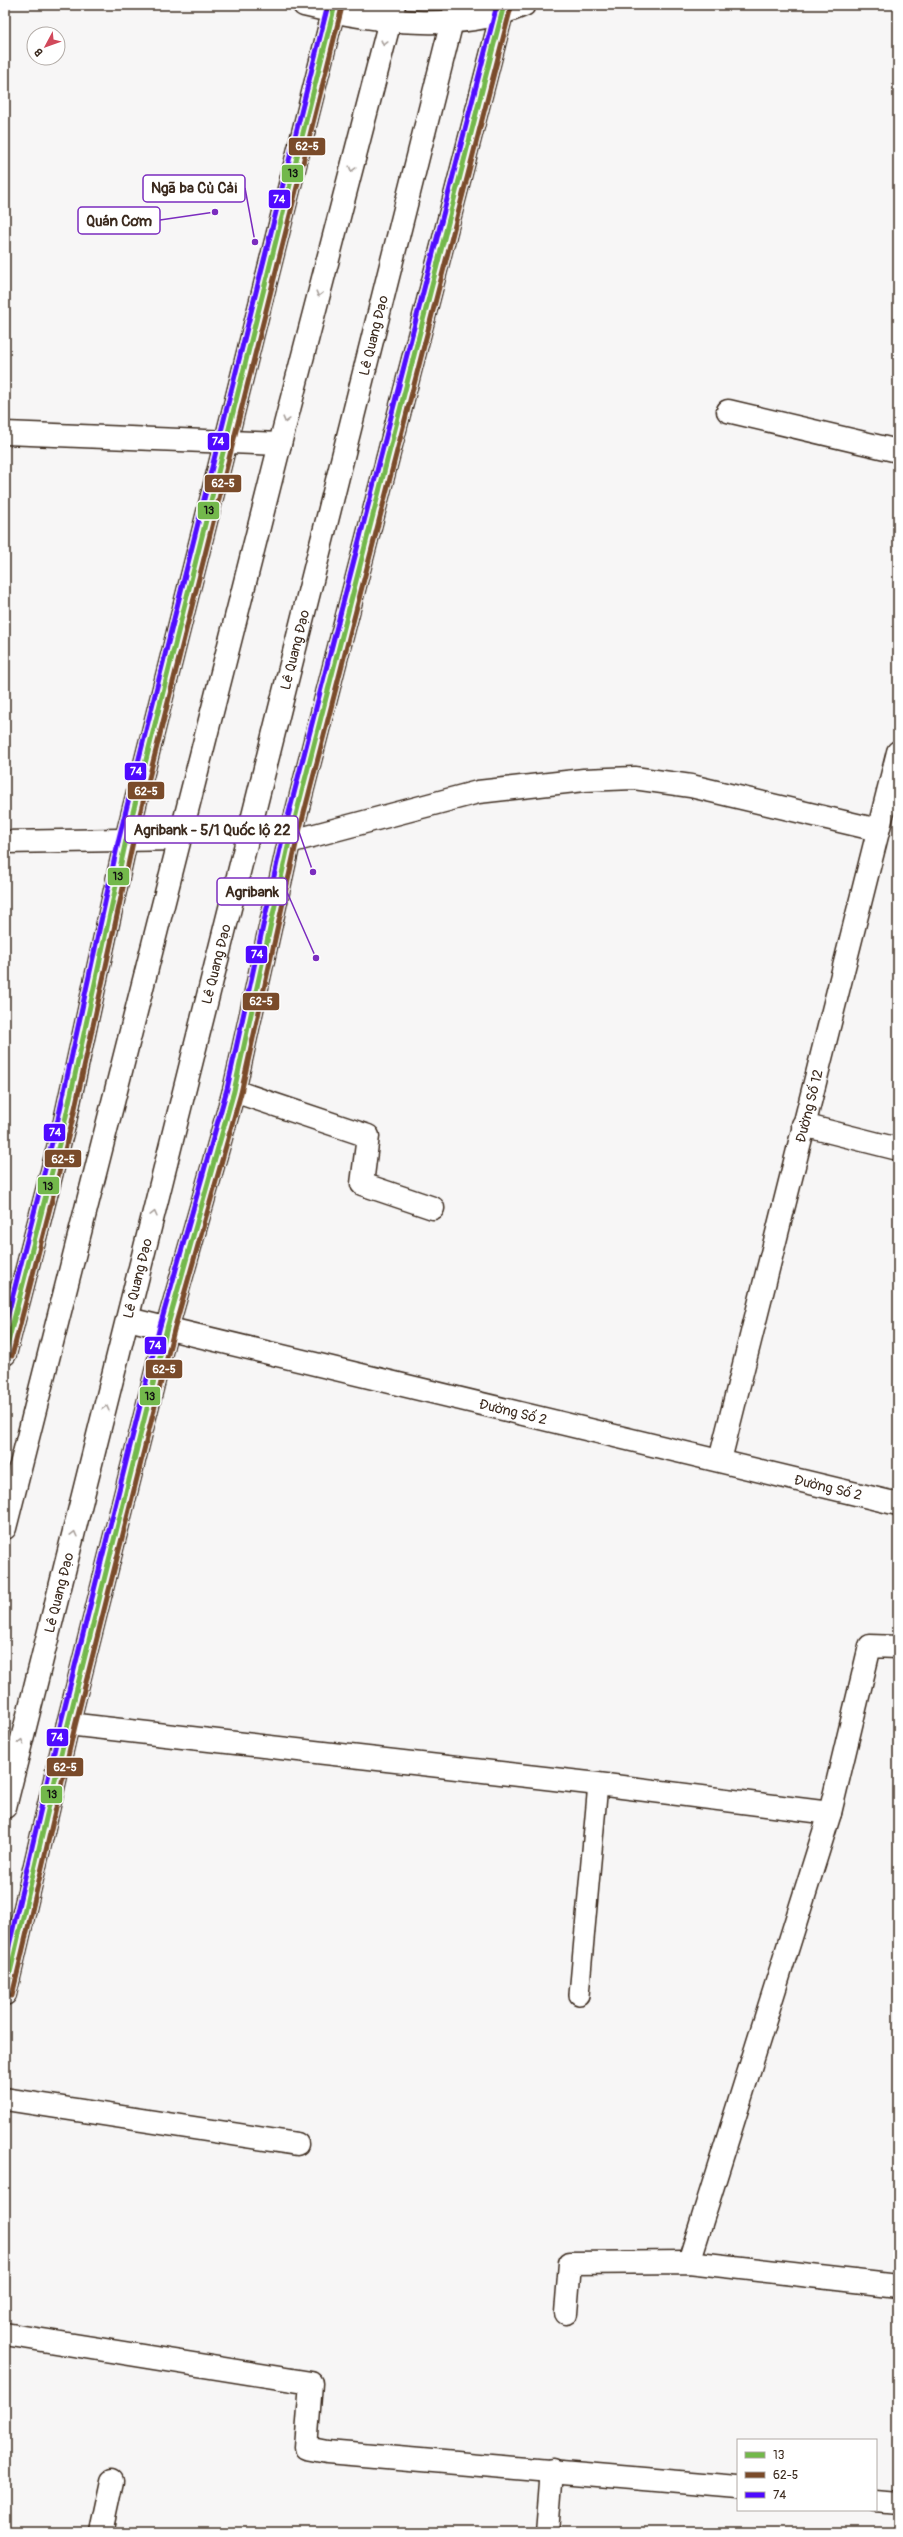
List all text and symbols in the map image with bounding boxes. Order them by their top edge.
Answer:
north arrow [26,26,66,66]
one-way arrow [381,40,389,46]
text: B [32,46,46,59]
line badge: 62-5 [288,137,326,156]
text: 62-5 [295,140,319,153]
line badge: 13 [281,164,304,183]
one-way arrow [348,165,356,172]
text: 13 [288,167,298,180]
callout: Ngã ba Củ Cải [143,175,245,202]
text: Ngã ba Củ Cải [151,179,237,198]
line badge: 74 [268,189,291,209]
text: 74 [273,193,286,206]
callout: Quán Cơm [78,207,160,234]
text: Quán Cơm [86,212,152,231]
one-way arrow [315,291,323,298]
street label: Lê Quang Đạo [356,293,392,377]
one-way arrow [282,416,291,423]
line badge: 74 [207,432,230,451]
text: 74 [212,435,225,448]
line badge: 62-5 [204,474,242,493]
text: 62-5 [211,477,235,490]
line badge: 13 [197,501,220,520]
text: 13 [204,504,214,517]
street label: Lê Quang Đạo [277,607,313,692]
line badge: 74 [124,762,147,781]
text: 74 [130,765,143,778]
line badge: 62-5 [127,781,165,800]
text: 62-5 [134,785,158,798]
callout: Agribank - 5/1 Quốc lộ 22 [125,816,298,843]
text: Agribank - 5/1 Quốc lộ 22 [133,821,291,840]
line badge: 13 [107,867,130,886]
text: 13 [113,870,123,883]
callout: Agribank [217,878,287,905]
text: Agribank [225,883,280,902]
street label: Lê Quang Đạo [198,922,235,1006]
line badge: 74 [245,945,268,964]
text: 74 [251,948,264,961]
line badge: 62-5 [242,992,280,1011]
text: 62-5 [249,995,273,1008]
street label: Đường Số 12 [792,1068,827,1145]
line badge: 74 [43,1123,66,1142]
text: 74 [49,1126,62,1139]
line badge: 62-5 [44,1149,82,1168]
text: 62-5 [51,1153,75,1166]
line badge: 13 [37,1176,60,1195]
text: 13 [43,1180,53,1193]
one-way arrow [150,1211,158,1217]
street label: Lê Quang Đạo [120,1236,156,1320]
line badge: 74 [144,1336,167,1355]
text: 74 [149,1339,162,1352]
line badge: 62-5 [145,1359,183,1379]
text: 62-5 [152,1363,176,1376]
line badge: 13 [139,1386,161,1406]
text: 13 [145,1390,155,1403]
street label: Đường Số 2 [477,1396,549,1428]
one-way arrow [101,1405,109,1411]
street label: Đường Số 2 [792,1471,864,1504]
one-way arrow [69,1531,77,1537]
street label: Lê Quang Đạo [41,1550,77,1635]
line badge: 74 [46,1728,69,1747]
text: 74 [51,1731,64,1744]
one-way arrow [17,1738,25,1745]
line badge: 62-5 [46,1757,84,1777]
text: 62-5 [53,1761,77,1774]
line badge: 13 [40,1785,63,1804]
text: 13 [47,1788,57,1801]
legend [737,2439,877,2511]
text: 13 [773,2448,785,2463]
text: 62-5 [773,2468,798,2483]
text: 74 [773,2488,786,2503]

